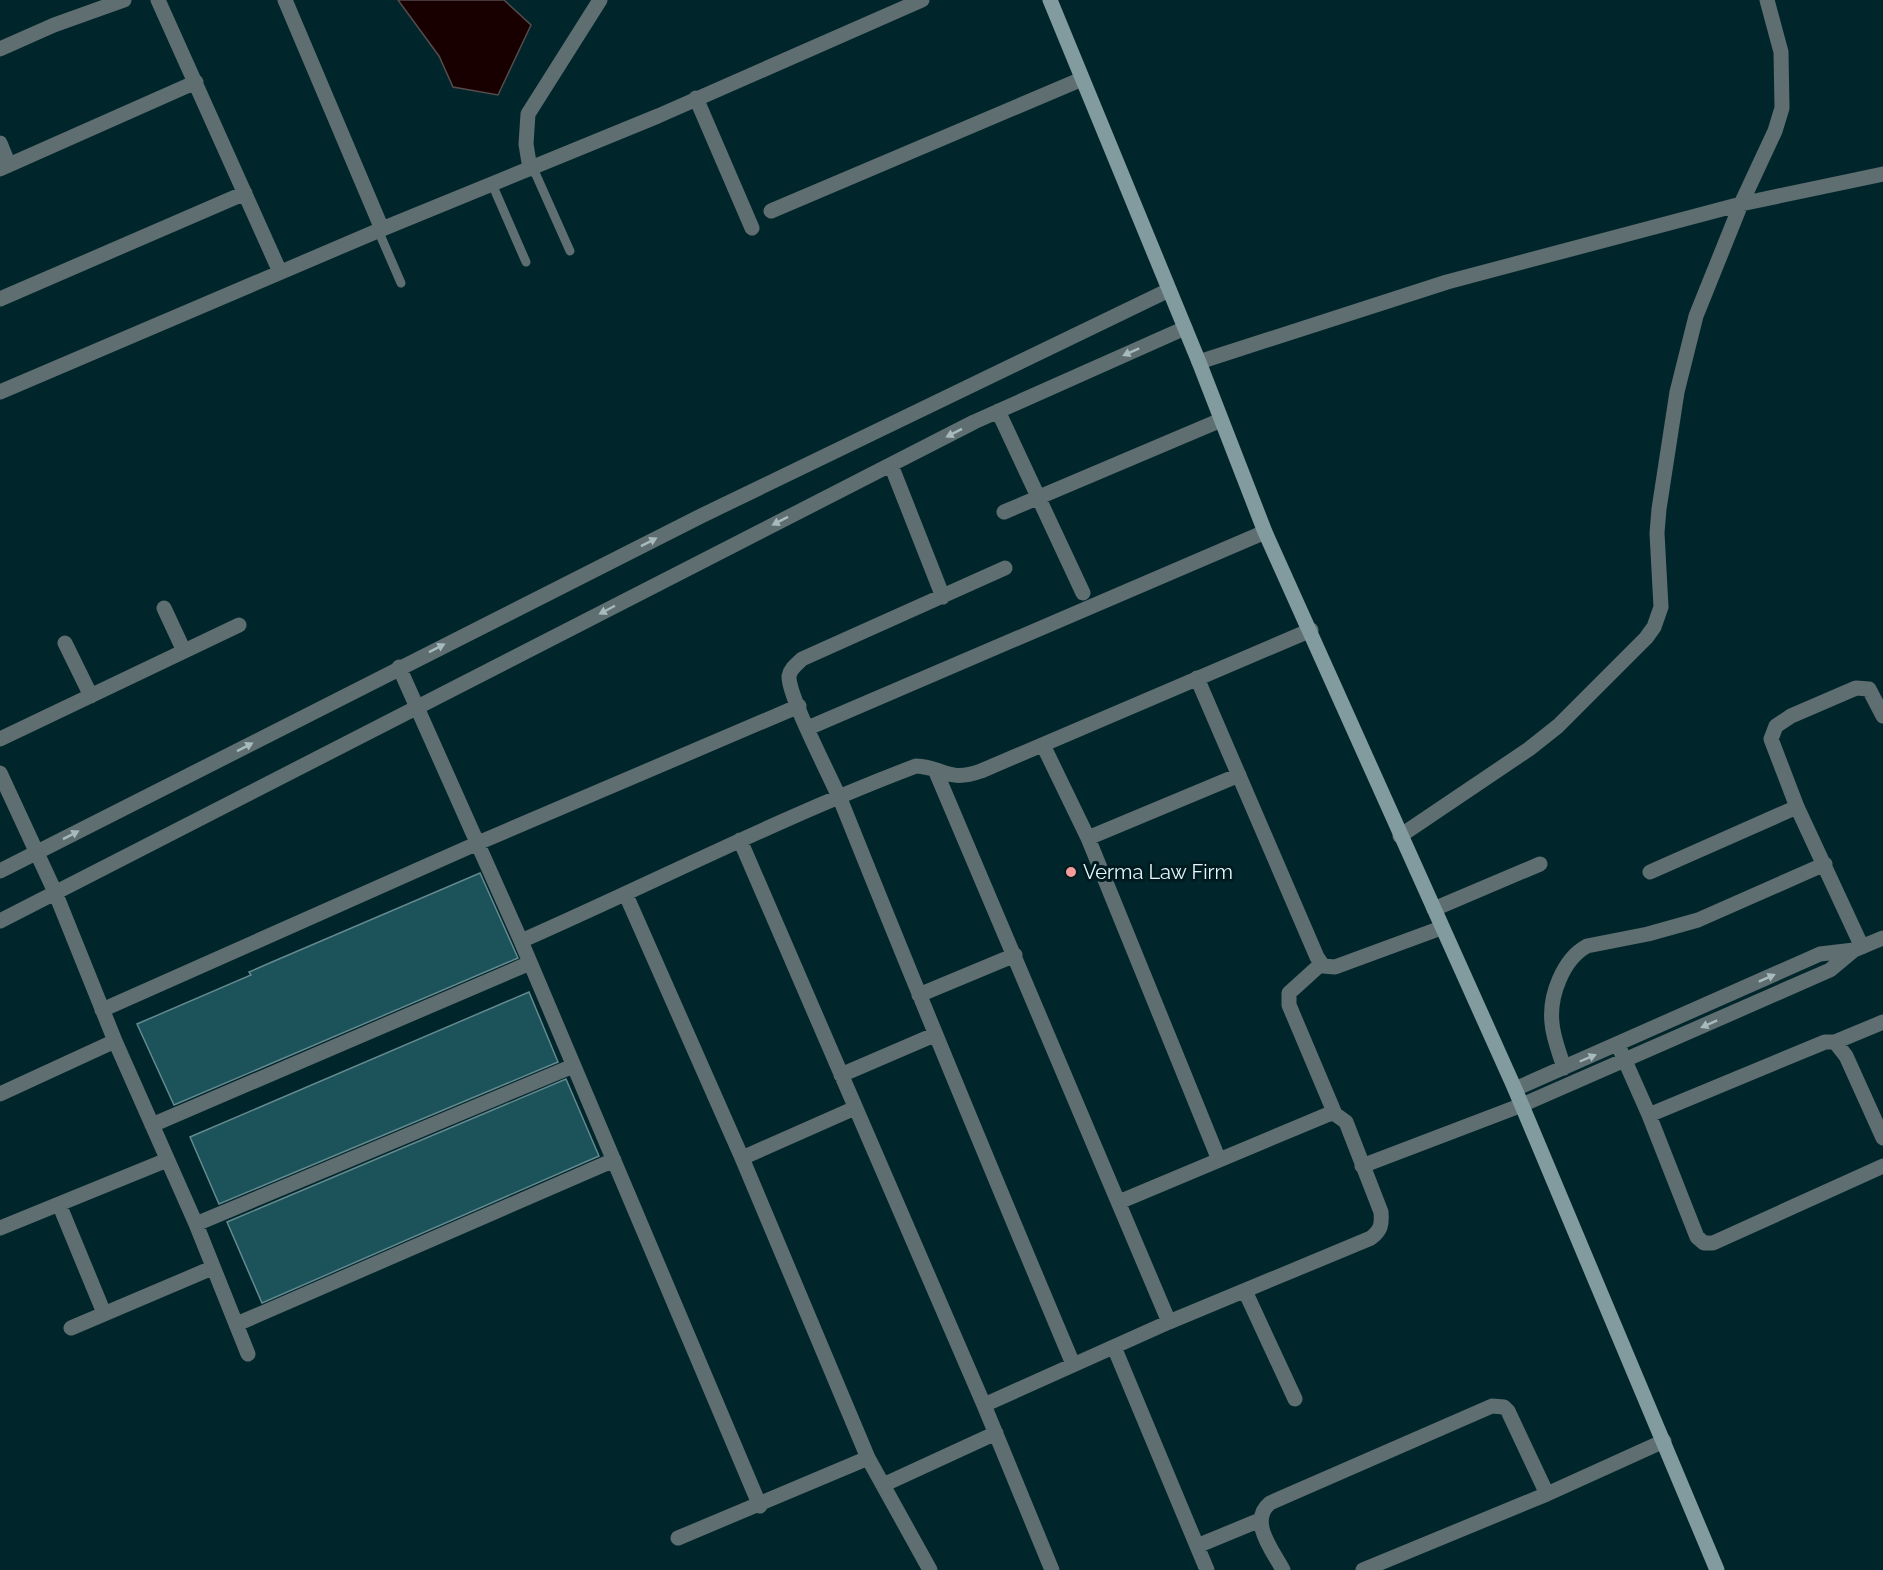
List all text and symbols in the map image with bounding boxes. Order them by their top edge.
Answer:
one-way arrow [1122,347,1140,357]
one-way arrow [945,428,962,438]
one-way arrow [772,517,789,526]
one-way arrow [640,537,657,547]
one-way arrow [598,605,615,615]
one-way arrow [428,643,445,653]
one-way arrow [236,742,253,752]
one-way arrow [62,830,79,840]
place label: Verma Law Firm [1083,860,1233,884]
marker: Verma Law Firm [1064,865,1078,879]
one-way arrow [1758,974,1775,983]
one-way arrow [1701,1019,1718,1028]
one-way arrow [1580,1053,1598,1063]

